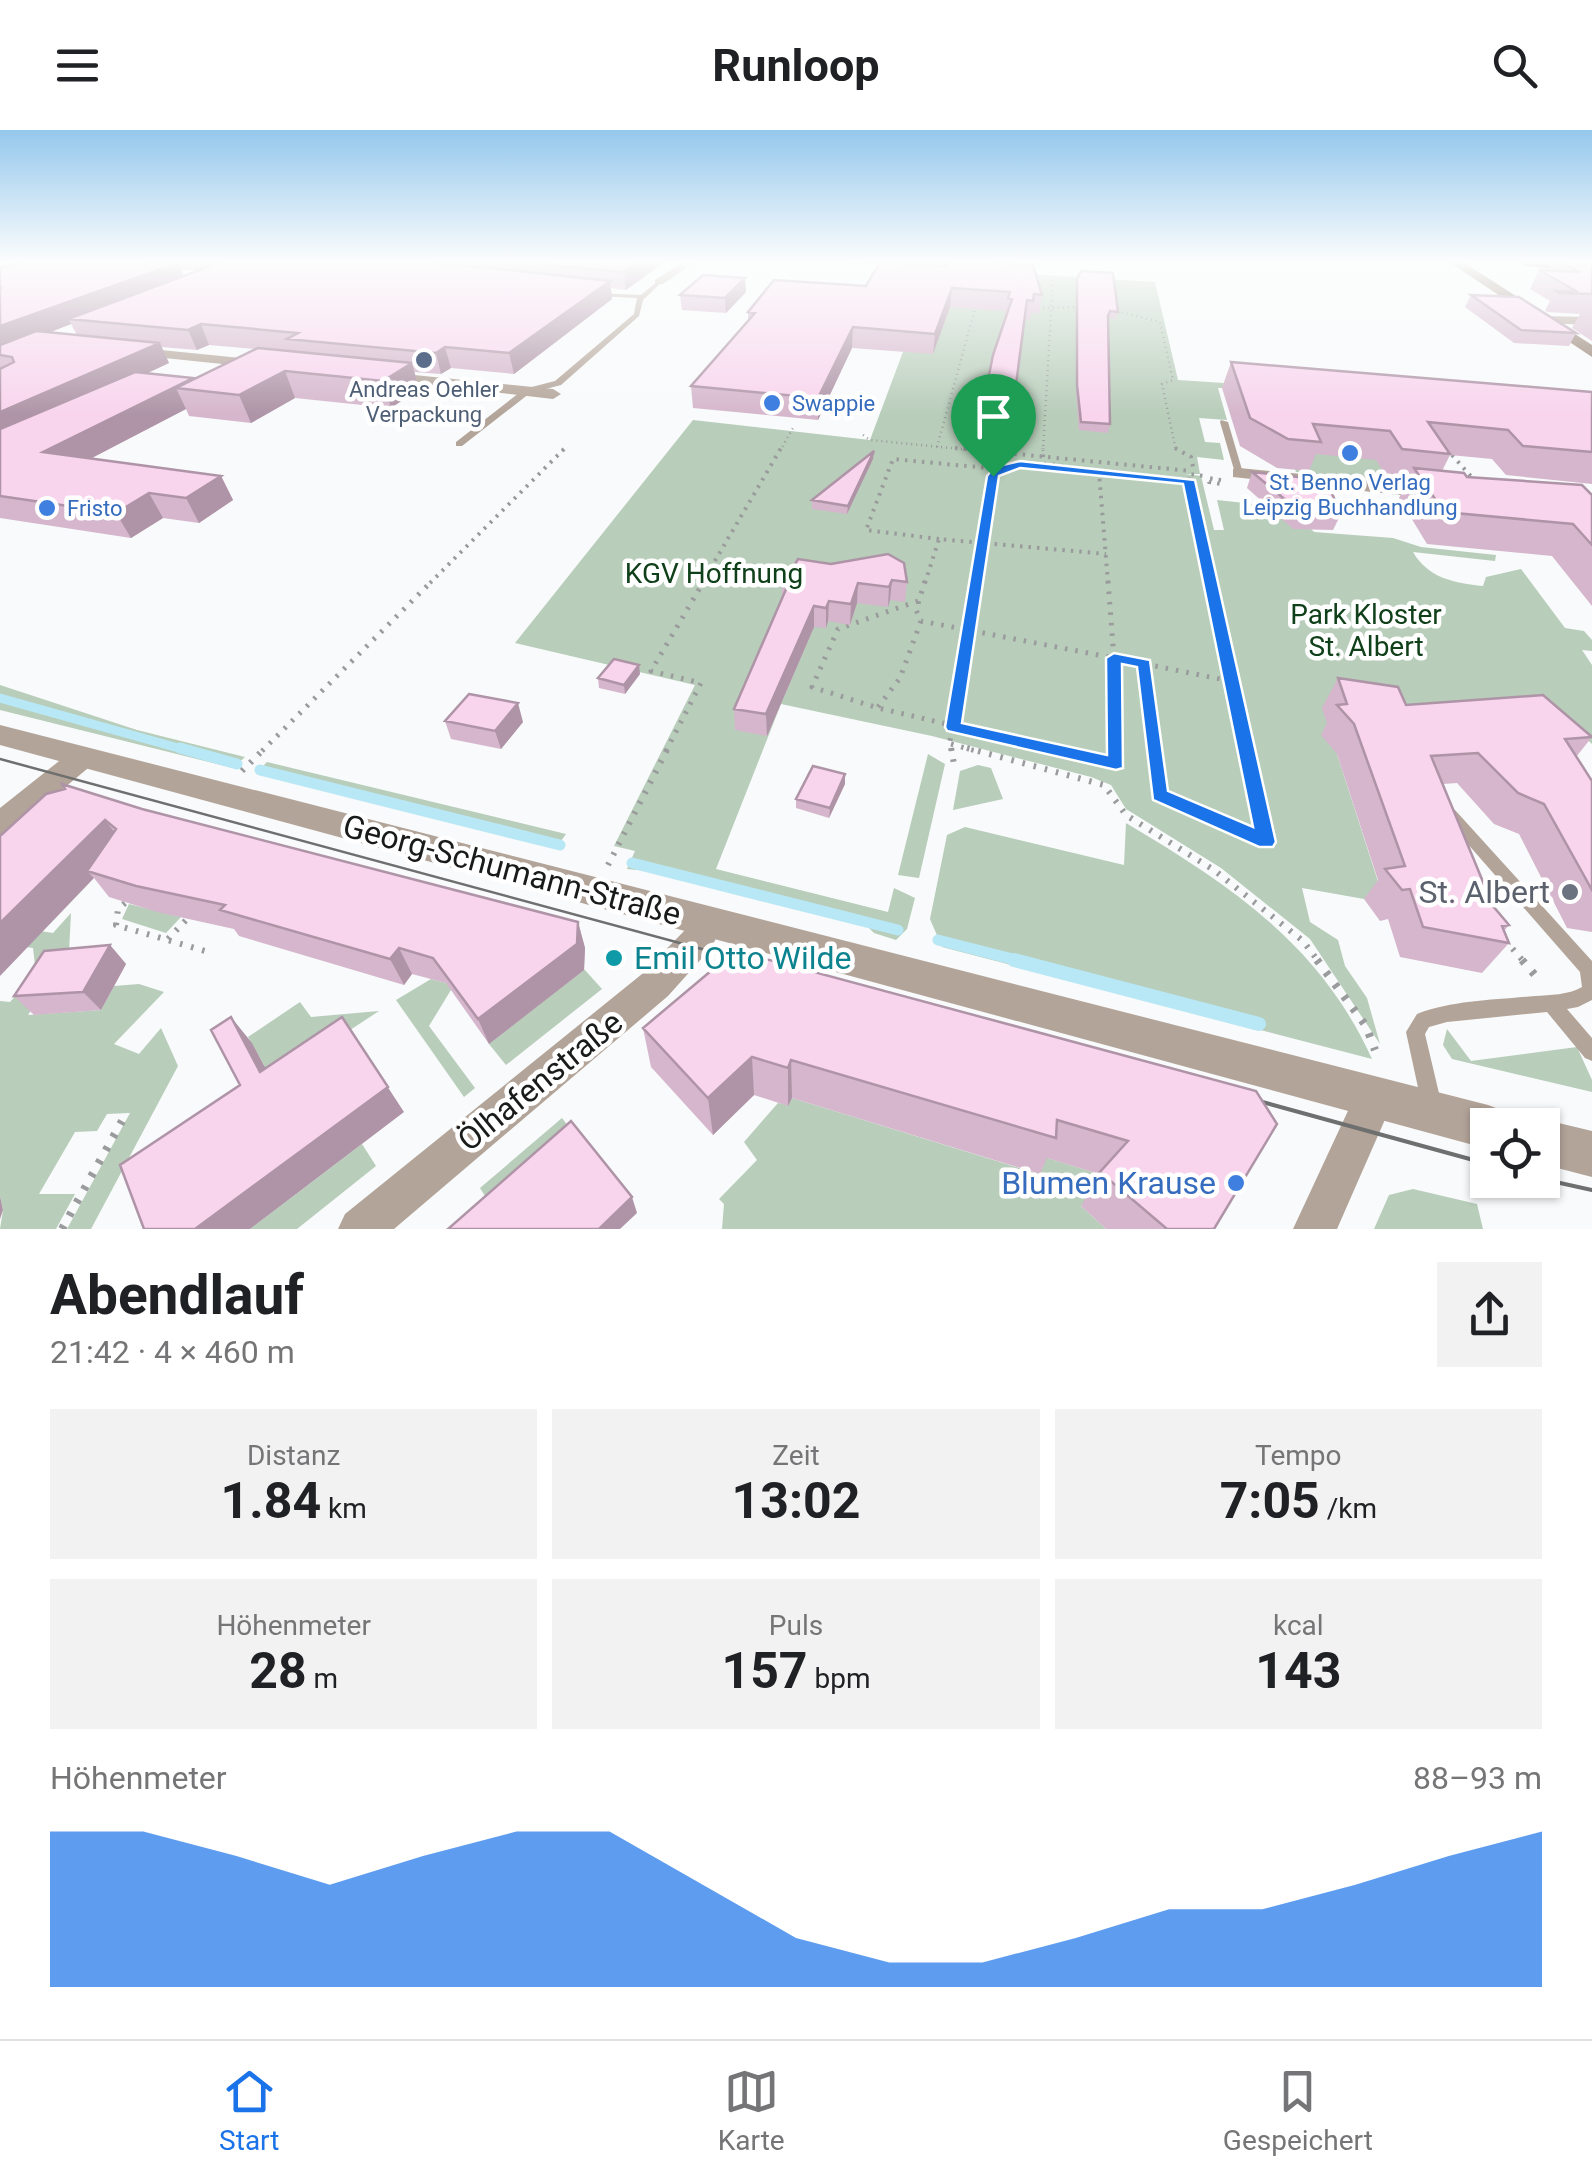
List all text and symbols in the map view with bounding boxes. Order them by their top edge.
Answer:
icon: menu [50,38,105,93]
icon: search [1487,38,1542,93]
text: Runloop [712,39,880,92]
marker: Andreas Oehler Verpackung [413,349,435,371]
pin [951,374,1036,477]
place label: Andreas Oehler Verpackung [349,377,500,427]
icon: arrive [966,389,1021,444]
place label: Swappie [792,391,875,416]
marker: Swappie [761,392,783,414]
marker: St. Benno Verlag Leipzig Buchhandlung [1339,442,1361,464]
place label: St. Benno Verlag Leipzig Buchhandlung [1242,470,1458,520]
place label: Fristo [67,496,123,521]
marker: Fristo [36,497,58,519]
park label: KGV Hoffnung [625,557,803,590]
park label: Park Kloster St. Albert [1290,598,1442,663]
street label: Georg-Schumann-Straße [339,807,685,933]
place label: St. Albert [1418,873,1550,911]
marker: St. Albert [1559,881,1581,903]
place label: Emil Otto Wilde [634,939,852,977]
marker: Emil Otto Wilde [603,947,625,969]
street label: Ölhafenstraße [450,1003,630,1159]
map controls [1470,1108,1560,1198]
button: locate [1470,1108,1560,1198]
place label: Blumen Krause [1001,1164,1216,1202]
marker: Blumen Krause [1225,1172,1247,1194]
button: share [1437,1262,1542,1367]
text: Abendlauf [50,1263,304,1327]
text: 21:42 · 4 × 460 m [50,1333,295,1371]
text: Distanz [247,1439,340,1472]
text: Zeit [772,1439,820,1472]
text: Tempo [1255,1439,1342,1472]
text: 1.84 [221,1472,321,1530]
text: 13:02 [732,1472,860,1530]
text: 7:05 [1220,1472,1320,1530]
text: km [321,1492,367,1525]
text: /km [1320,1492,1377,1525]
text: Höhenmeter [216,1609,371,1642]
text: Puls [769,1609,823,1642]
text: kcal [1273,1609,1324,1642]
text: 28 [249,1642,307,1700]
text: 157 [721,1642,808,1700]
text: 143 [1255,1642,1341,1700]
text: m [307,1662,338,1695]
text: bpm [808,1662,871,1695]
text: Höhenmeter [50,1759,227,1797]
text: 88–93 m [1413,1759,1542,1797]
tab: Start [219,2064,279,2157]
tab: Karte [718,2064,785,2157]
tab: Gespeichert [1223,2064,1373,2157]

